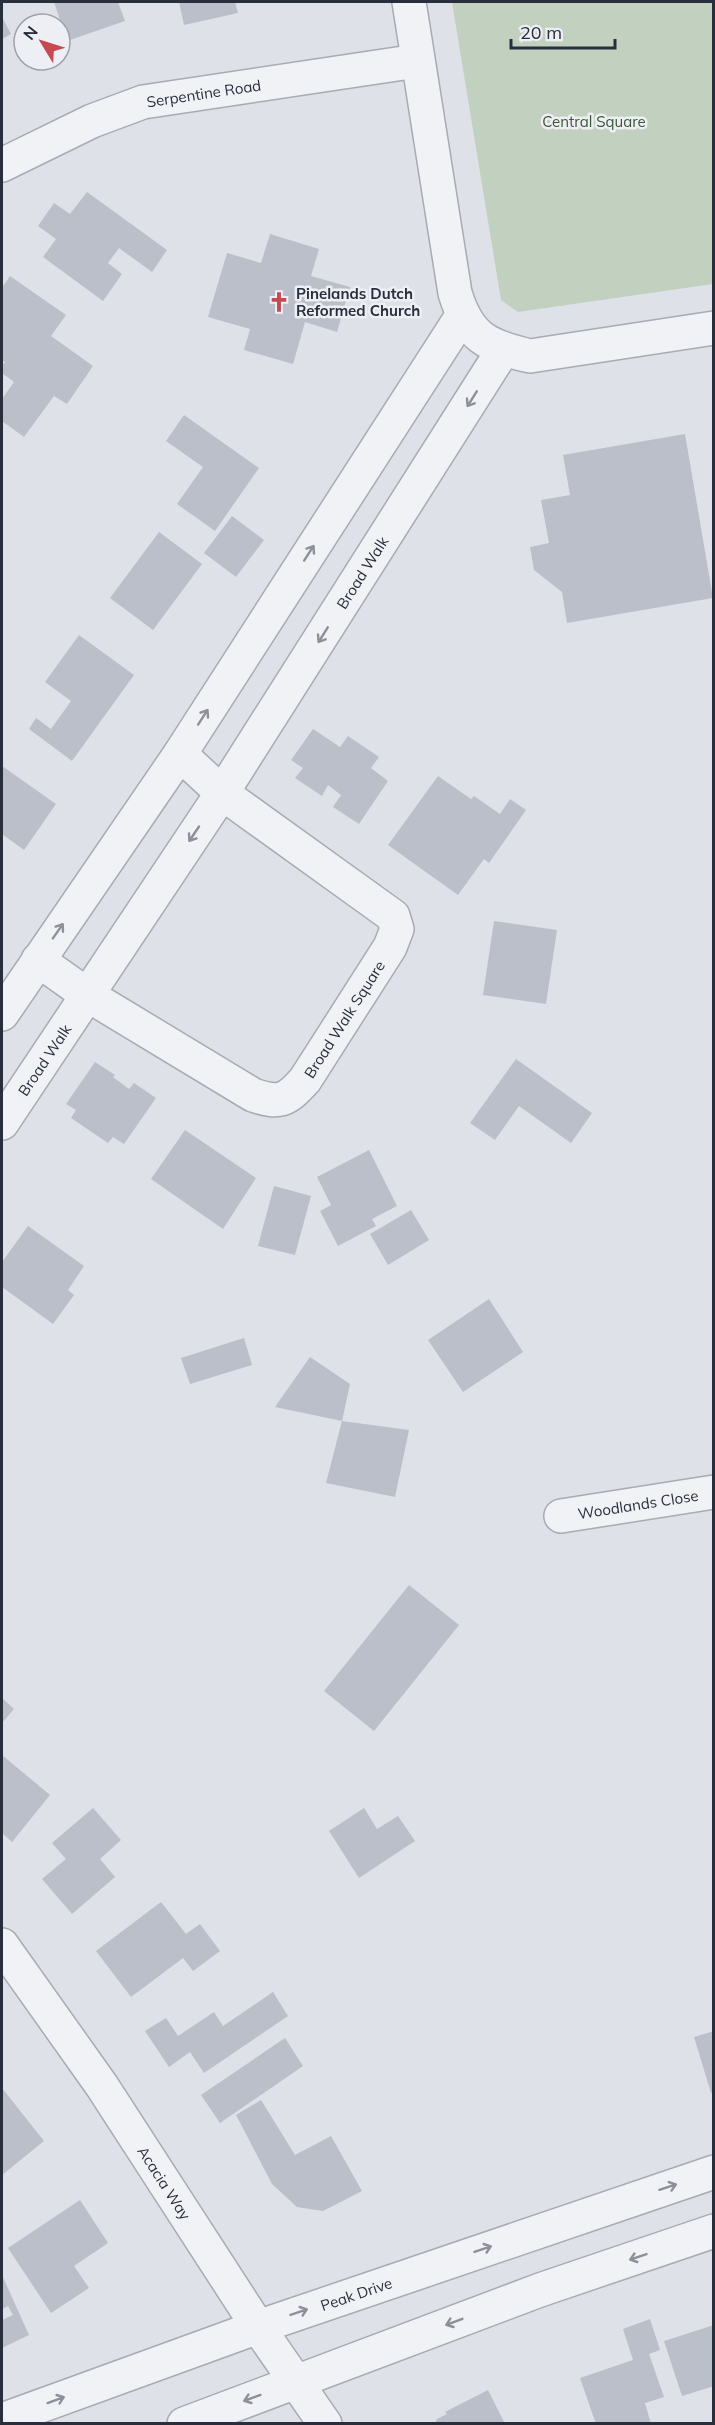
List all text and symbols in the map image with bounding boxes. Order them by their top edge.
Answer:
north arrow [12,12,72,72]
scale bar [511,12,614,50]
text: 20 m [520,21,562,44]
text: N [19,22,42,44]
street label: Serpentine Road [145,75,262,111]
park label: Central Square [542,112,646,131]
place label: Pinelands Dutch Reformed Church [296,284,420,320]
church icon: Pinelands Dutch Reformed Church [267,290,291,314]
one-way arrow [466,390,478,407]
street label: Broad Walk [332,532,392,612]
one-way arrow [303,546,315,562]
one-way arrow [316,626,328,643]
one-way arrow [197,709,210,726]
one-way arrow [188,825,200,842]
one-way arrow [52,923,64,939]
street label: Broad Walk Square [299,957,389,1081]
street label: Broad Walk [13,1020,75,1099]
street label: Woodlands Close [576,1485,700,1523]
street label: Acacia Way [134,2142,195,2223]
one-way arrow [658,2180,677,2191]
one-way arrow [473,2242,492,2253]
one-way arrow [629,2252,648,2263]
street label: Peak Drive [318,2273,394,2315]
one-way arrow [289,2306,308,2317]
one-way arrow [446,2317,464,2328]
one-way arrow [243,2393,262,2404]
one-way arrow [47,2394,65,2405]

